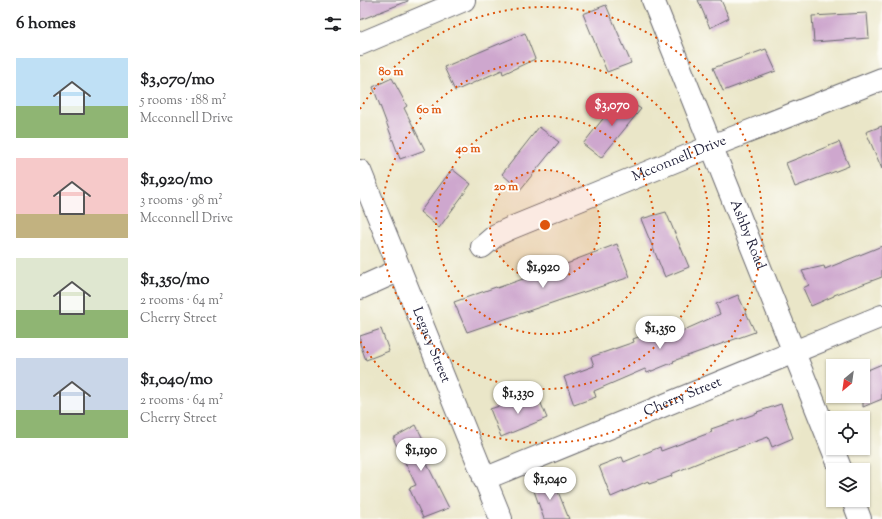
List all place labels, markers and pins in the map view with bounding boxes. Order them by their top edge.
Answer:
pin: $3,070 [579,93,645,127]
centre of rings [538,218,552,232]
pin: $1,920 [510,255,576,289]
pin: $1,350 [627,316,693,350]
pin: $1,330 [485,381,551,415]
pin: $1,190 [388,438,454,472]
pin: $1,040 [517,467,583,501]

